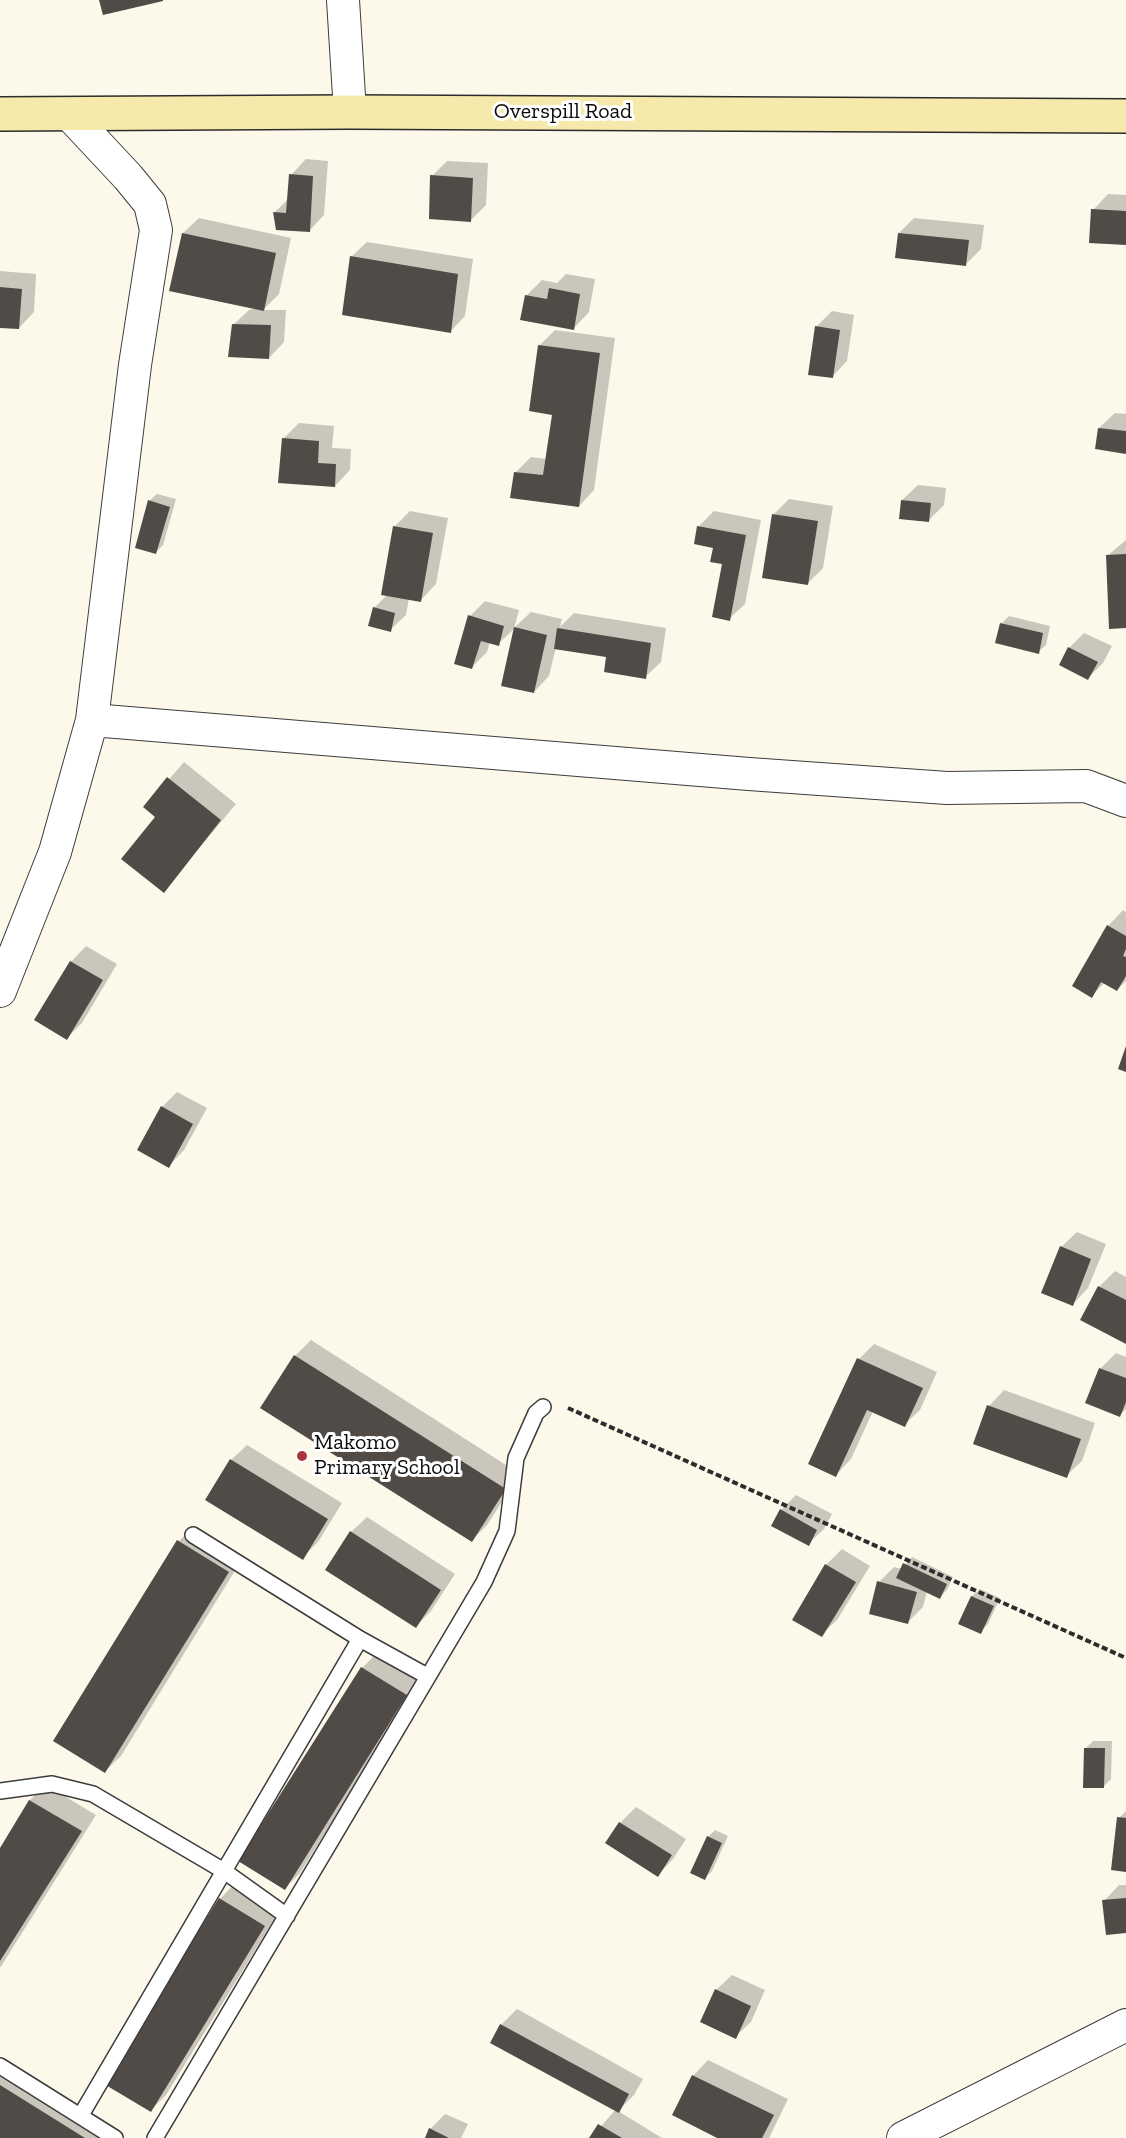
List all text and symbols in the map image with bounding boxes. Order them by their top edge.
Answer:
street label: Overspill Road [494,99,632,125]
place label: Makomo Primary School [314,1430,460,1482]
marker: Makomo Primary School [295,1449,309,1463]

